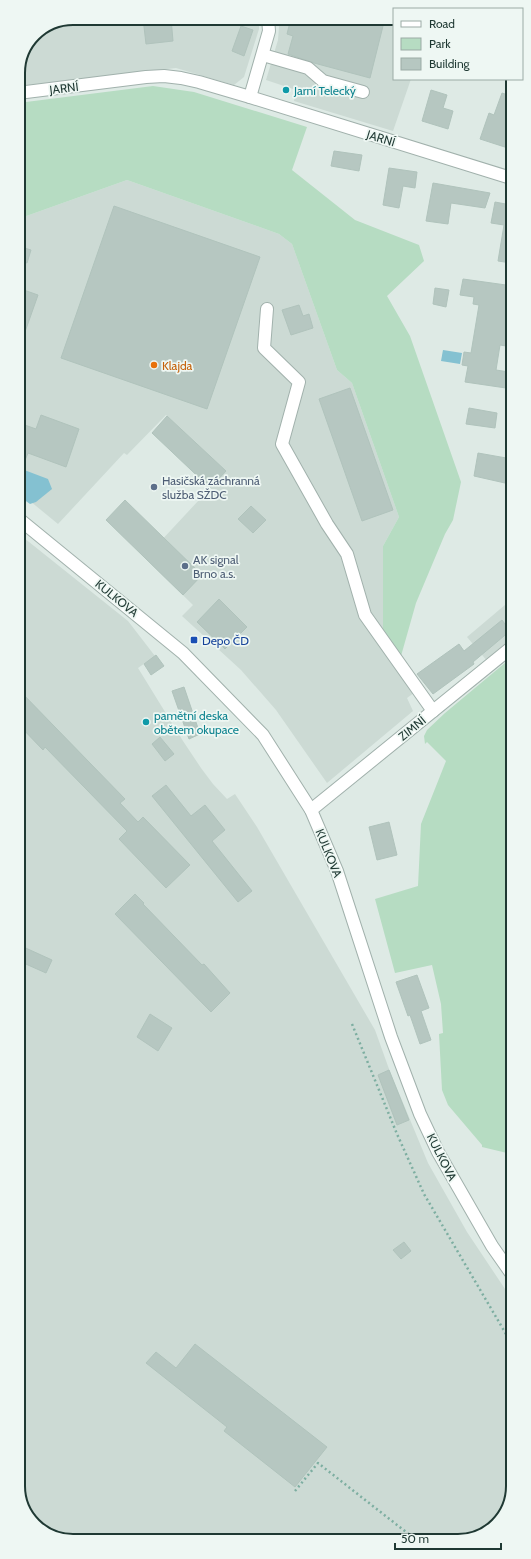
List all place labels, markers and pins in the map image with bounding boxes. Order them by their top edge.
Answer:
place label: Jarní Telecký [293,83,356,98]
marker: Jarní Telecký [281,85,291,95]
place label: Klajda [162,358,193,373]
marker: Klajda [149,360,159,370]
place label: Hasičská záchranná služba SŽDC [162,473,260,502]
marker: Hasičská záchranná služba SŽDC [149,482,159,492]
place label: AK signal Brno a.s. [193,552,239,581]
marker: AK signal Brno a.s. [180,561,190,571]
place label: Depo ČD [202,633,249,648]
marker: Depo ČD [189,635,199,645]
place label: pamětní deska obětem okupace [154,708,239,737]
marker: pamětní deska obětem okupace [141,717,151,727]

